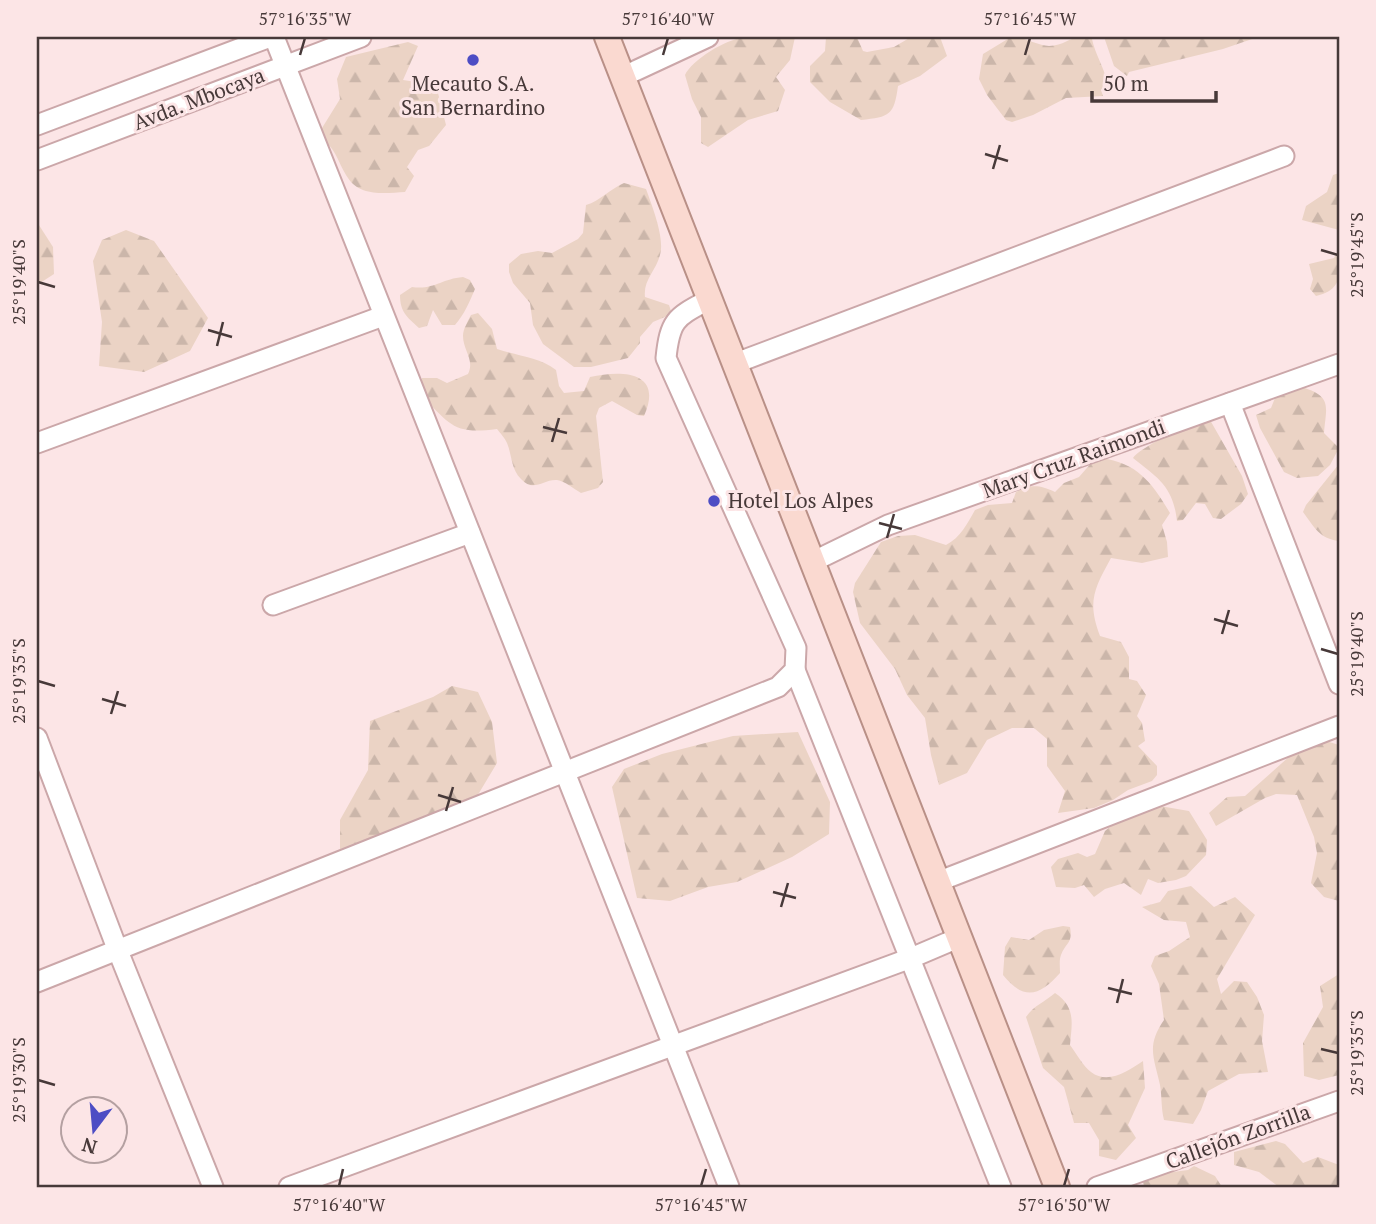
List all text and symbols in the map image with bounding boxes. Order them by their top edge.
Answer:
text: 57°16'35"W [259,6,352,30]
text: 57°16'40"W [622,6,715,30]
text: 57°16'45"W [984,6,1077,30]
marker: Mecauto S.A. San Bernardino [465,52,481,68]
street label: Avda. Mbocaya [129,60,269,136]
scale bar [1092,60,1217,104]
place label: Mecauto S.A. San Bernardino [401,69,545,121]
text: 50 m [1103,69,1149,97]
text: 25°19'45"S [1344,212,1368,298]
text: 25°19'40"S [6,239,30,325]
street label: Mary Cruz Raimondi [978,412,1169,504]
place label: Hotel Los Alpes [728,486,874,514]
marker: Hotel Los Alpes [706,493,722,509]
text: 25°19'40"S [1344,611,1368,697]
text: 25°19'35"S [6,638,30,724]
text: 25°19'35"S [1344,1010,1368,1096]
text: 25°19'30"S [6,1037,30,1123]
north arrow [60,1094,130,1164]
street label: Callejón Zorrilla [1161,1097,1314,1175]
text: N [78,1133,100,1161]
text: 57°16'40"W [293,1192,386,1216]
text: 57°16'45"W [655,1192,748,1216]
text: 57°16'50"W [1018,1192,1111,1216]

